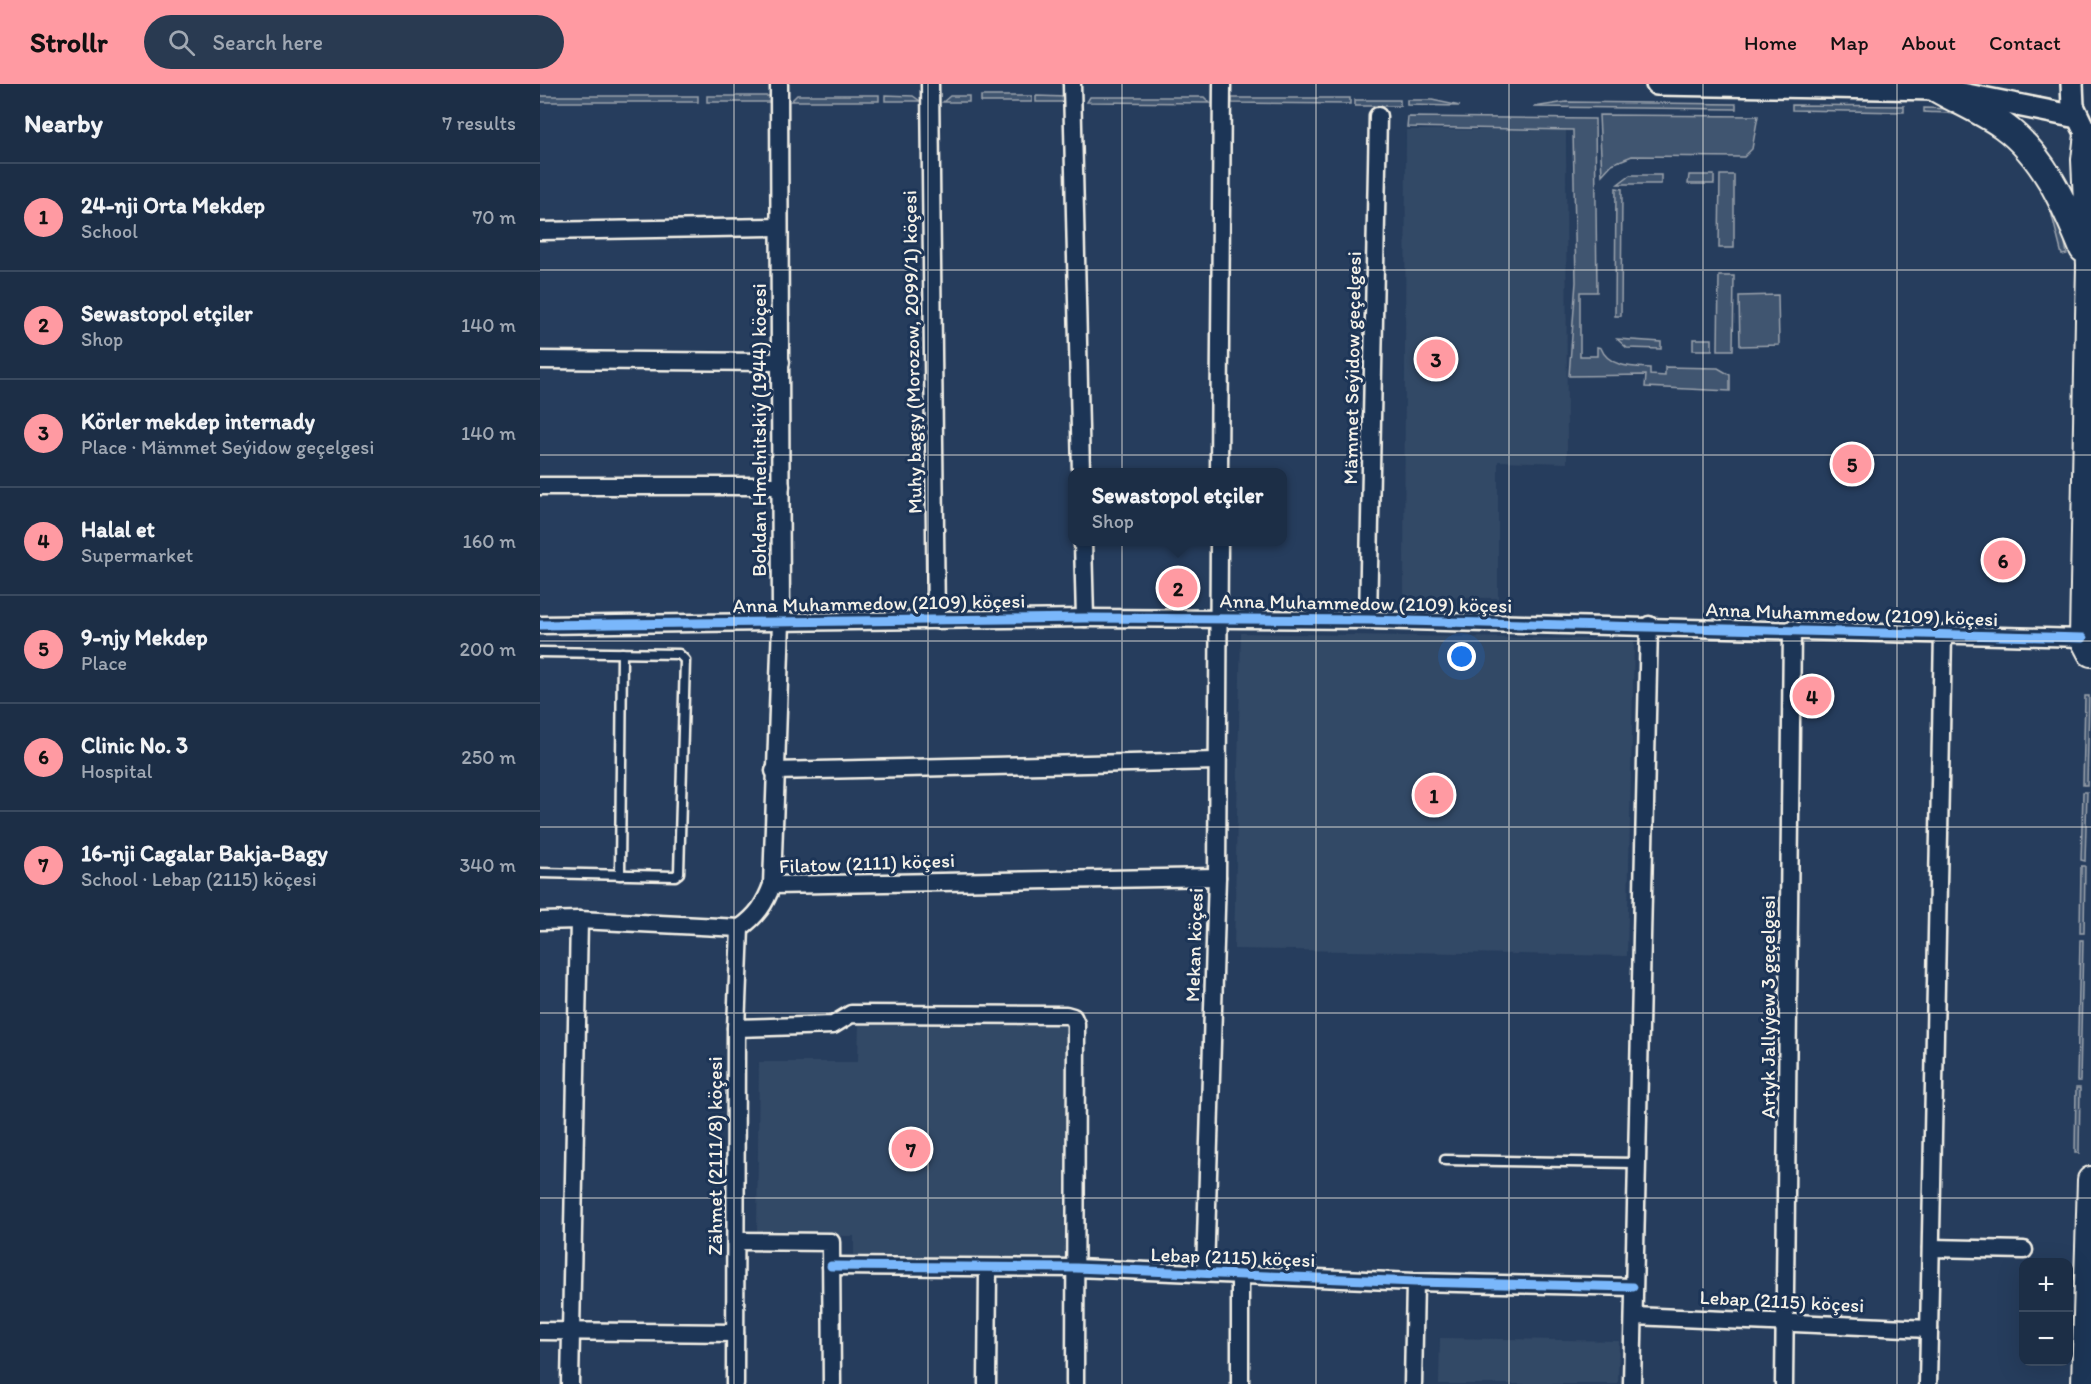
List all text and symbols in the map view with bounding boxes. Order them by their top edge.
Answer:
search box [144,15,564,69]
text: Strollr [30,25,108,59]
icon: search [165,26,198,59]
text: Search here [213,29,323,56]
text: Home [1744,30,1797,55]
text: Map [1830,30,1869,55]
text: About [1902,30,1956,55]
text: Contact [1989,30,2061,55]
text: Nearby [24,107,103,139]
text: 7 results [442,111,516,135]
street label: Muhy bagşy (Morozow, 2099/1) köçesi [897,190,927,514]
text: 24-nji Orta Mekdep [81,192,265,219]
text: 1 [39,205,48,229]
text: 70 m [472,205,516,229]
text: School [81,219,138,243]
street label: Mämmet Seýidow geçelgesi [1338,251,1366,485]
street label: Bohdan Hmelnitskiý (1944) köçesi [747,283,771,577]
text: Sewastopol etçiler [81,300,253,327]
text: 2 [38,313,49,337]
text: 140 m [461,313,516,337]
text: Shop [81,327,123,351]
pin: 3 [1416,336,1456,382]
text: Körler mekdep internady [81,408,315,435]
text: 3 [38,421,49,445]
text: 140 m [461,421,516,445]
text: Place · Mämmet Seýidow geçelgesi [81,435,374,459]
pin: 5 [1832,442,1872,487]
popup [1068,468,1287,546]
text: Sewastopol etçiler [1092,482,1263,509]
text: Shop [1092,509,1134,533]
text: Halal et [81,516,155,543]
text: 4 [37,529,50,553]
text: 160 m [463,529,516,553]
pin: 6 [1984,538,2022,582]
text: Supermarket [81,543,193,567]
pin: 2 [1158,566,1198,610]
street label: Anna Muhammedow (2109) köçesi [733,588,1025,618]
street label: Anna Muhammedow (2109) köçesi [1220,588,1512,618]
street label: Anna Muhammedow (2109) köçesi [1705,597,1999,631]
text: 9-njy Mekdep [81,624,208,651]
text: 5 [38,637,49,661]
text: 200 m [460,637,516,661]
your location [1447,642,1476,671]
text: Place [81,651,127,675]
pin: 4 [1792,674,1832,718]
text: Clinic No. 3 [81,732,188,759]
text: 6 [38,745,49,769]
text: 250 m [461,745,516,769]
text: Hospital [81,759,153,783]
pin: 1 [1414,772,1454,818]
text: 16-nji Cagalar Bakja-Bagy [81,840,328,867]
street label: Filatow (2111) köçesi [779,848,955,878]
text: 7 [39,853,48,877]
text: 340 m [459,853,516,877]
text: School · Lebap (2115) köçesi [81,867,317,891]
street label: Mekan köçesi [1180,887,1208,1003]
street label: Artyk Jallyýew 3 geçelgesi [1756,895,1780,1119]
street label: Zähmet (2111/8) köçesi [703,1056,727,1256]
pin: 7 [892,1126,931,1172]
street label: Lebap (2115) köçesi [1150,1242,1316,1272]
map controls [2019,1258,2073,1366]
button: + [2019,1258,2073,1312]
street label: Lebap (2115) köçesi [1699,1285,1865,1317]
button: − [2019,1312,2073,1366]

